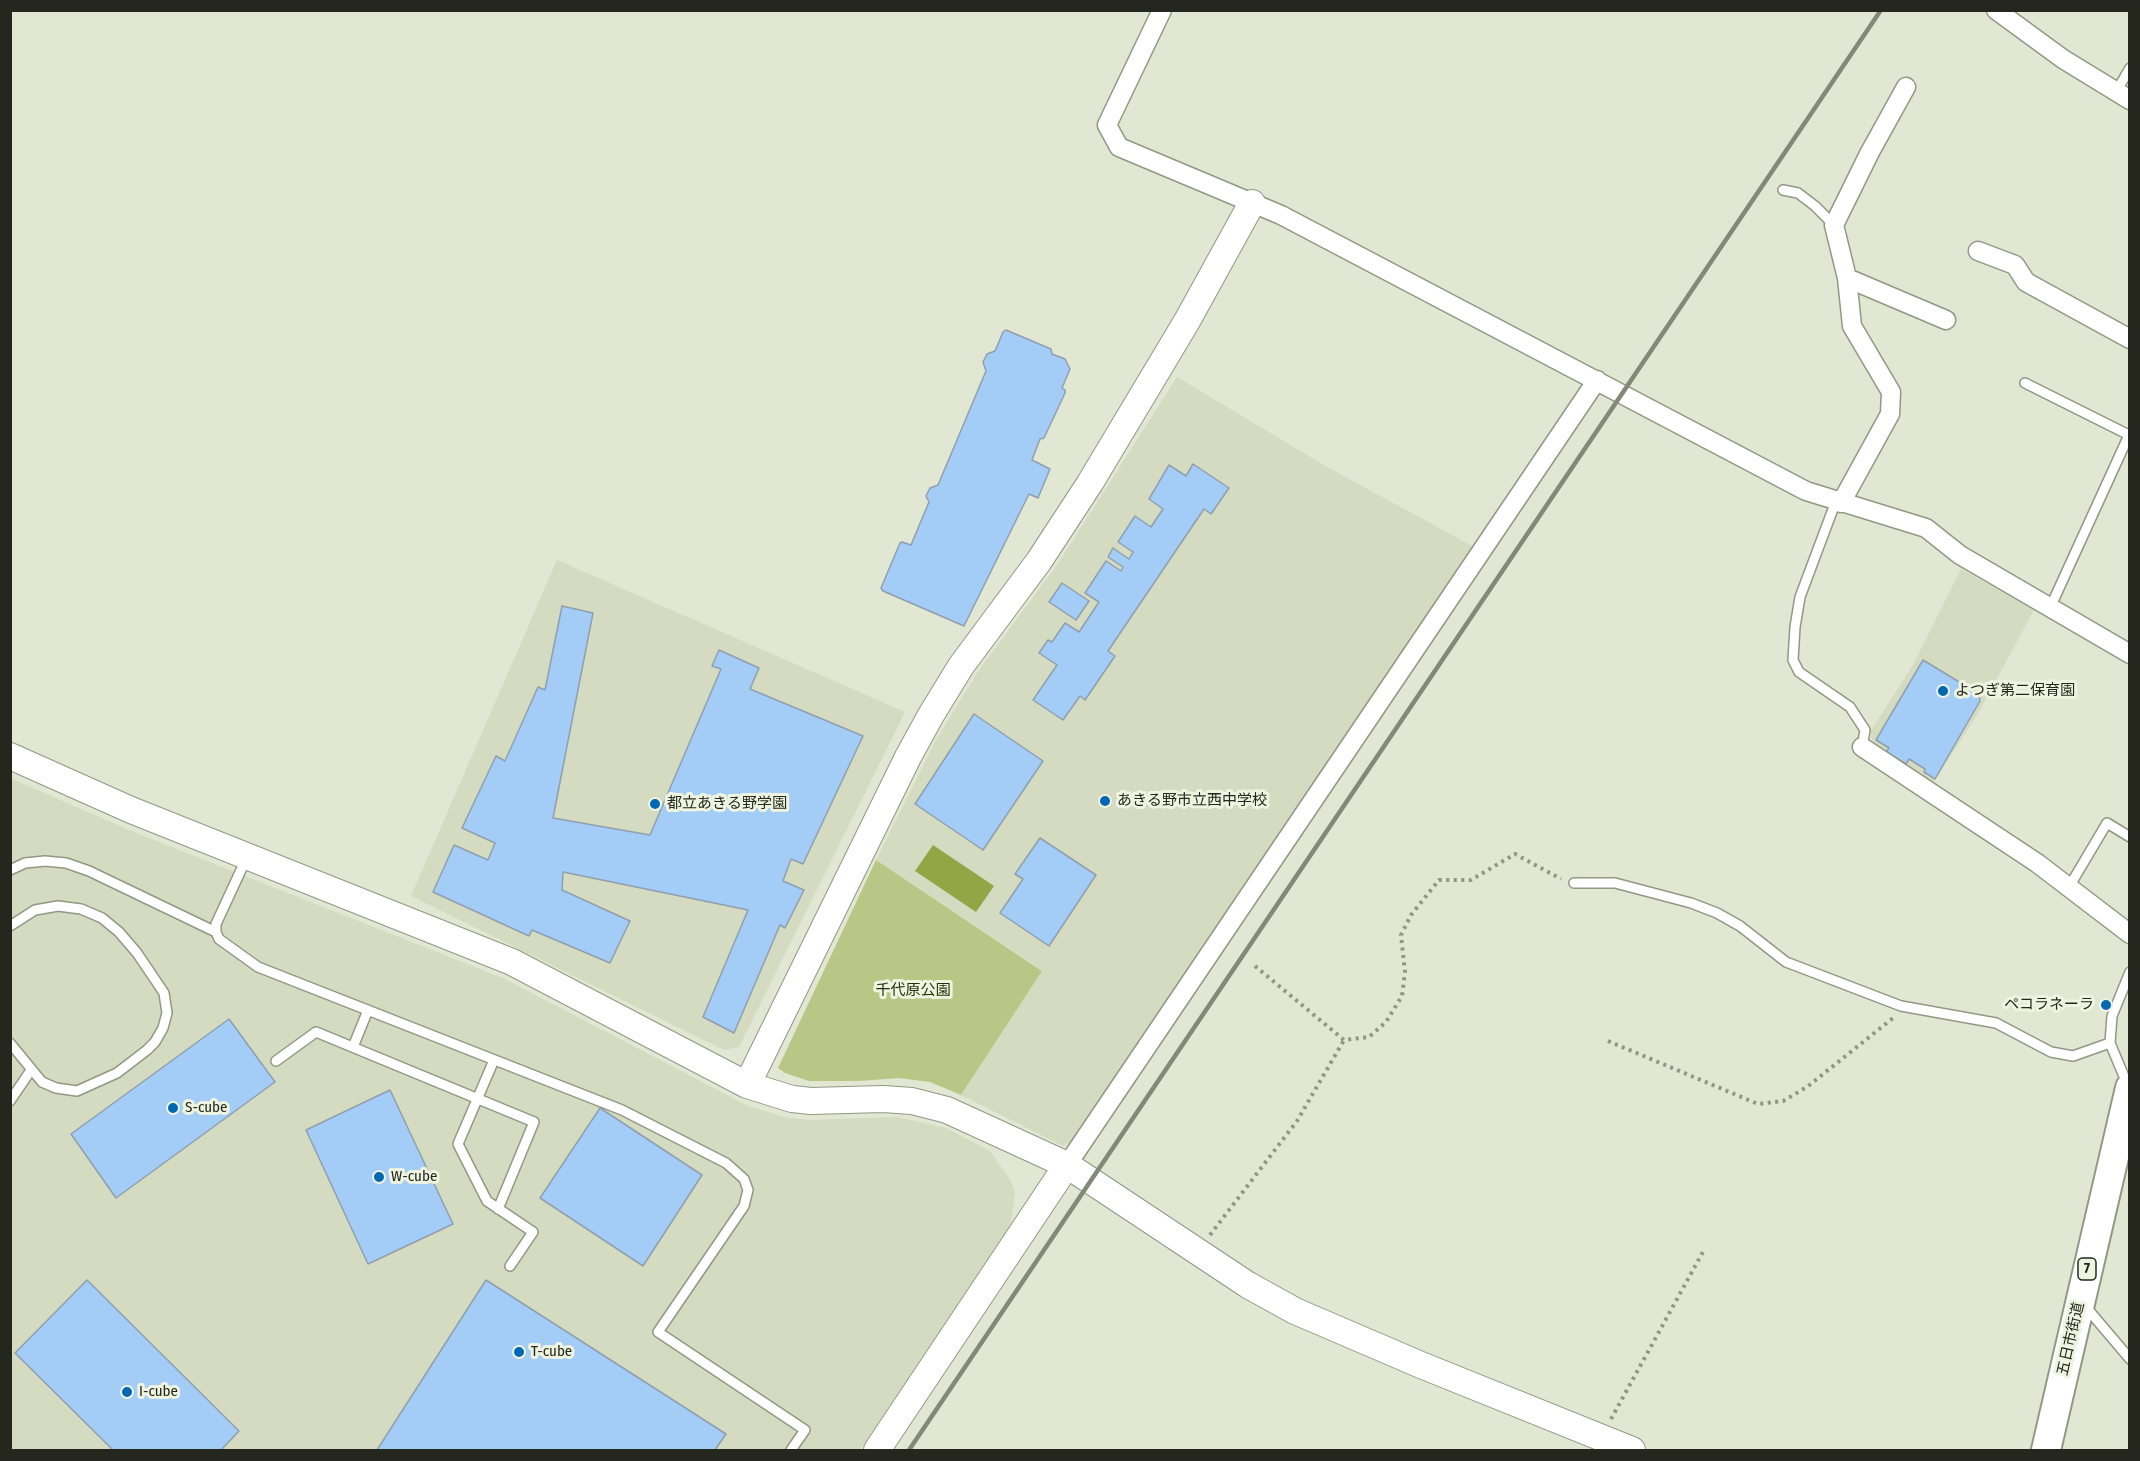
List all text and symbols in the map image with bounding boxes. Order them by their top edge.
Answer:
place label: よつぎ第二保育園 [1955,682,2075,700]
marker: よつぎ第二保育園 [1936,684,1950,698]
place label: あきる野市立西中学校 [1117,792,1267,810]
marker: あきる野市立西中学校 [1098,794,1112,808]
place label: 都立あきる野学園 [667,795,787,813]
marker: 都立あきる野学園 [648,797,662,811]
park label: 千代原公園 [876,982,950,1000]
place label: ペコラネーラ [2004,996,2094,1014]
marker: ペコラネーラ [2099,998,2113,1012]
place label: S-cube [185,1099,228,1117]
marker: S-cube [166,1101,180,1115]
place label: W-cube [391,1168,437,1186]
marker: W-cube [372,1170,386,1184]
road number: 7 [2078,1258,2096,1280]
street label: 五日市街道 [2054,1300,2088,1378]
place label: T-cube [531,1343,572,1361]
marker: T-cube [512,1345,526,1359]
place label: I-cube [139,1383,178,1401]
marker: I-cube [120,1385,134,1399]

